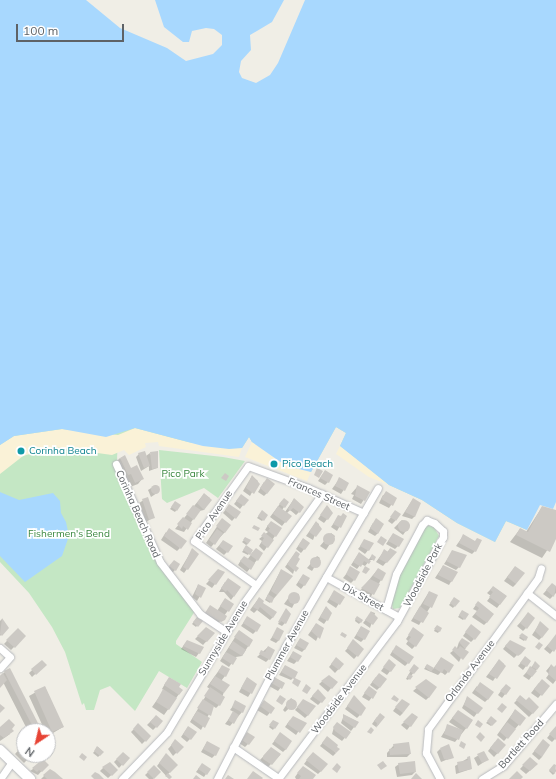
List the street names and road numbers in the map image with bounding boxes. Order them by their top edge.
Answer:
street label: Corinha Beach Road [113,468,163,560]
street label: Frances Street [286,475,352,513]
street label: Pico Avenue [193,488,235,542]
street label: Woodside Park [401,541,445,609]
street label: Dix Street [340,581,386,613]
street label: Sunnyside Avenue [196,598,250,678]
street label: Plummer Avenue [263,608,311,682]
street label: Orlando Avenue [443,638,497,704]
street label: Woodside Avenue [309,662,369,736]
street label: Bartlett Road [496,717,546,771]

